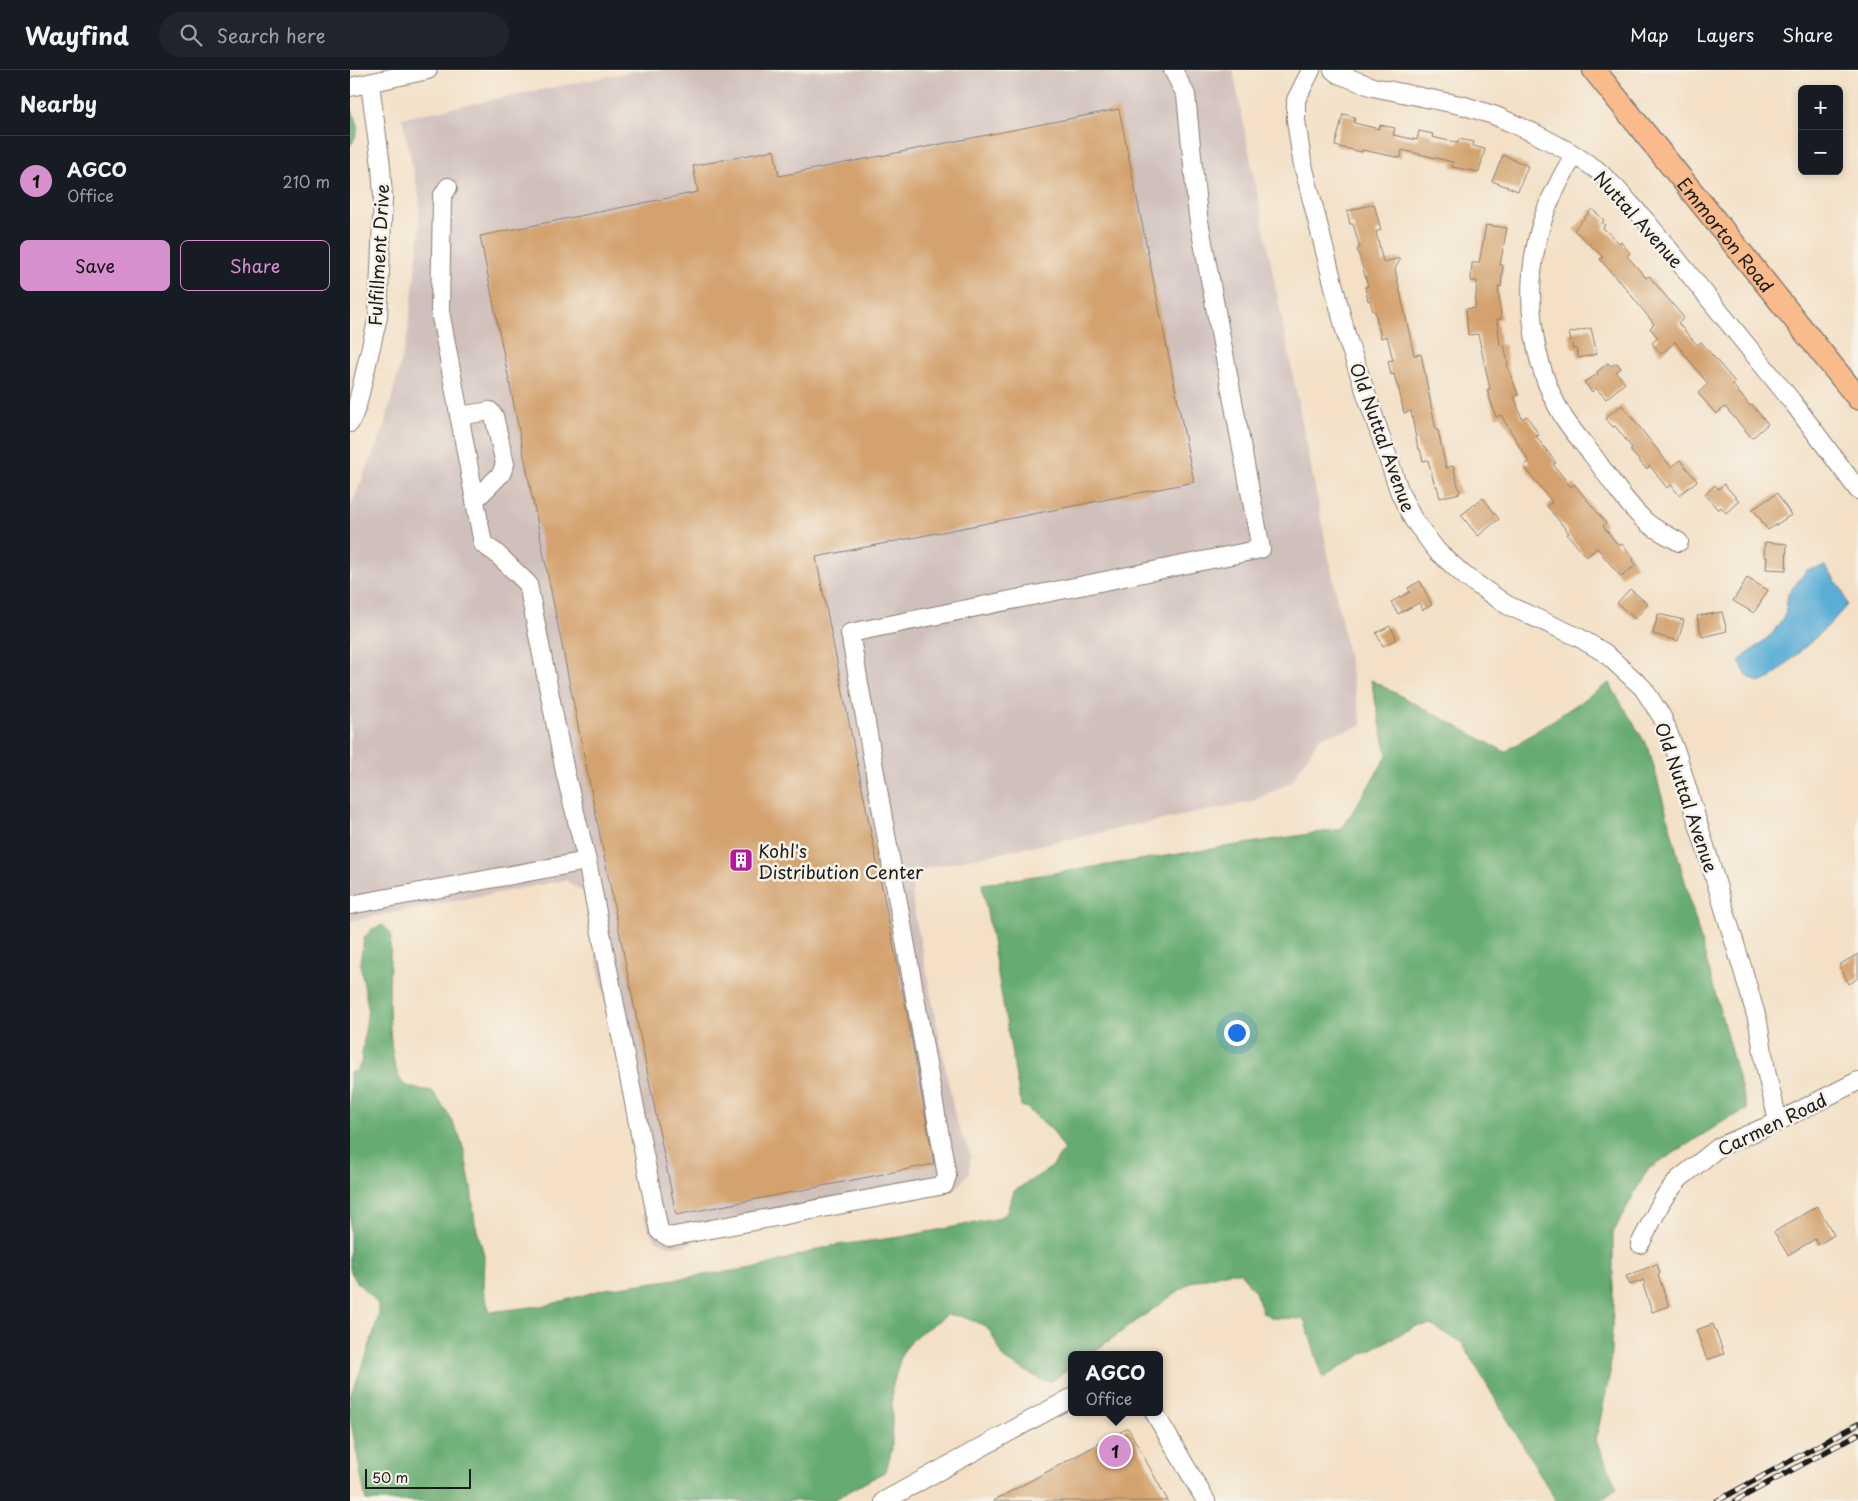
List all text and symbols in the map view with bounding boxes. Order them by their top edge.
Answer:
search box [159,12,509,57]
text: Wayfind [25,17,129,53]
icon: search [177,21,205,49]
text: Search here [217,21,325,49]
text: Map [1630,21,1669,48]
text: Layers [1697,21,1754,48]
text: Share [1782,21,1833,48]
map controls [1798,85,1843,175]
button: + [1798,85,1843,130]
text: Nearby [20,87,97,119]
button: − [1798,130,1843,175]
text: AGCO [67,155,127,183]
street label: Nuttal Avenue [1588,165,1690,274]
text: 1 [32,169,40,193]
text: 210 m [282,169,330,193]
street label: Emmorton Road [1672,171,1781,298]
text: Office [67,183,114,207]
street label: Fulfillment Drive [361,183,395,327]
button: Save [20,240,170,291]
button: Share [180,240,330,291]
street label: Old Nuttal Avenue [1343,359,1423,516]
street label: Old Nuttal Avenue [1649,718,1725,876]
place label: Kohl's Distribution Center [758,837,924,885]
building icon: Kohl's Distribution Center [728,847,754,873]
your location [1224,1020,1250,1046]
street label: Carmen Road [1713,1086,1831,1162]
popup [1068,1351,1163,1416]
text: AGCO [1086,1358,1145,1386]
text: Office [1086,1386,1132,1410]
pin: 1 [1099,1432,1131,1470]
scale bar [365,1466,471,1489]
text: 50 m [372,1467,408,1488]

